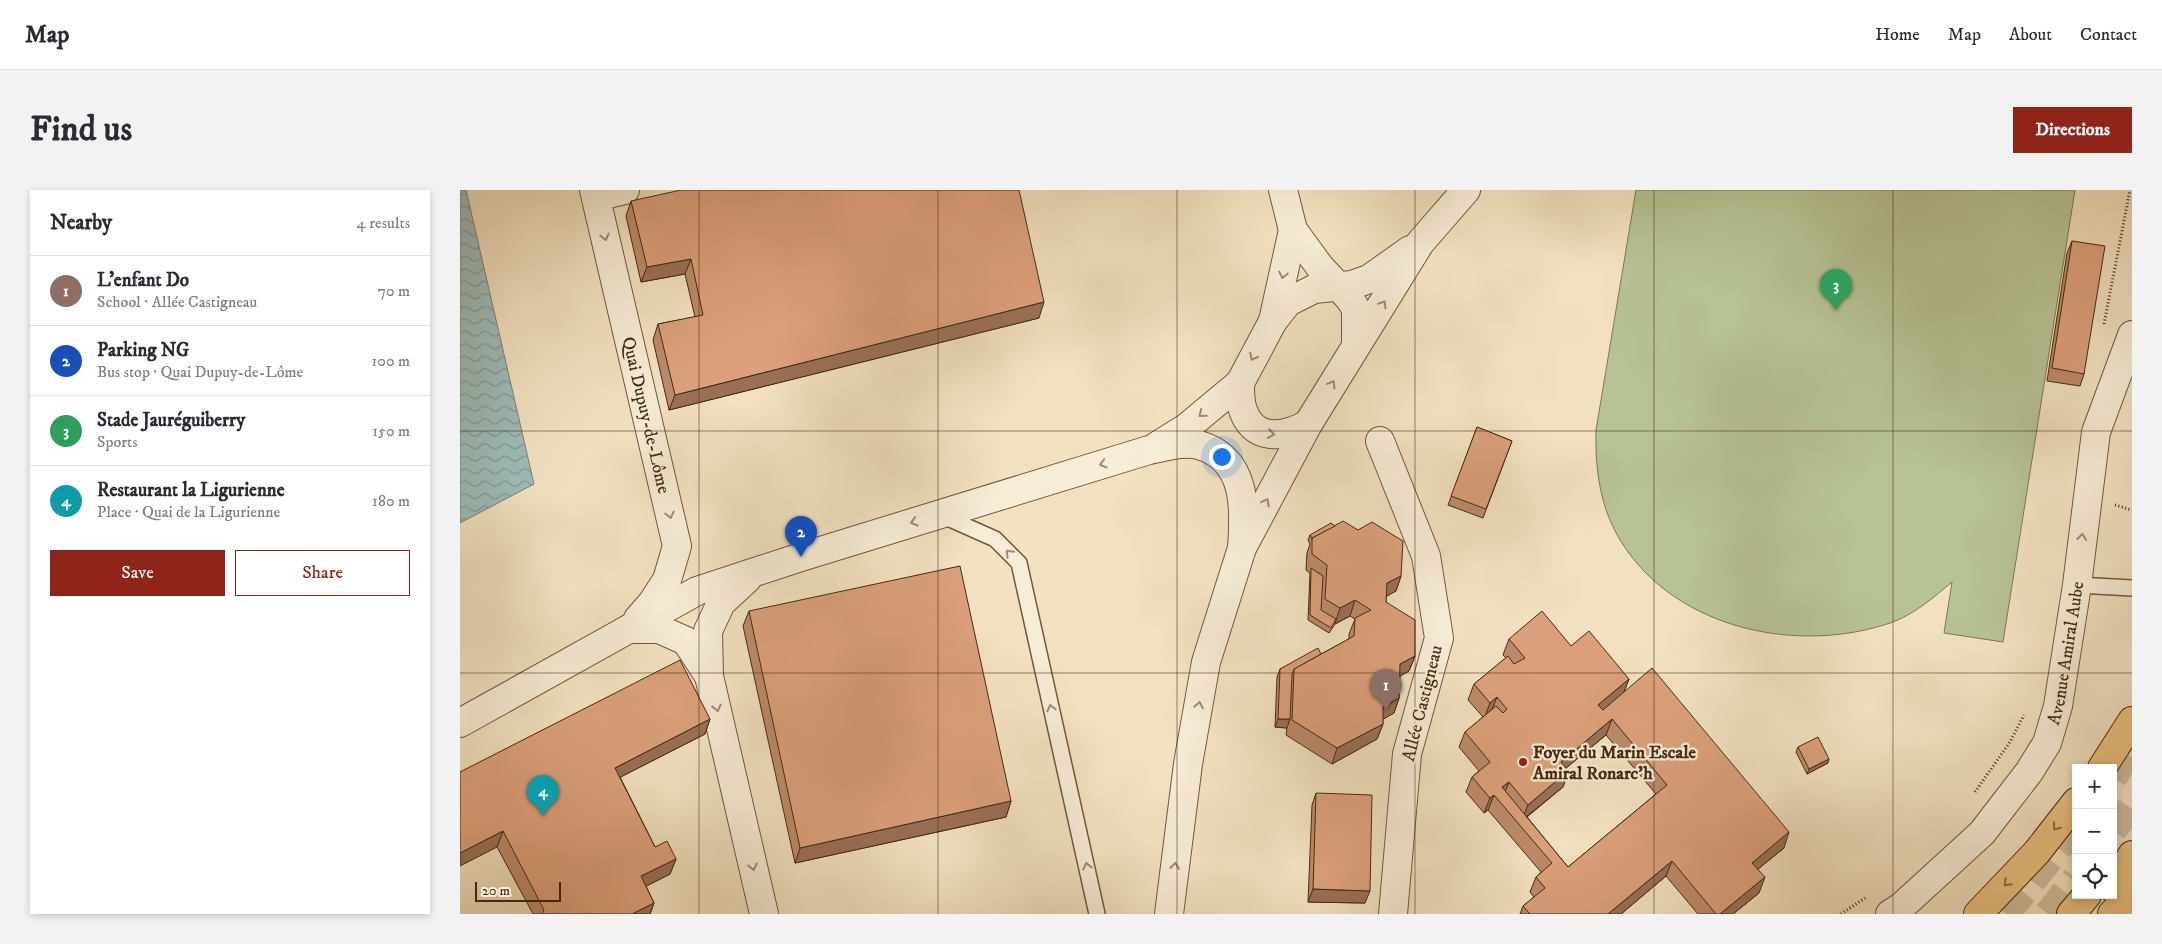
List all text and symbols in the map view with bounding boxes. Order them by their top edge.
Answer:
text: Map [25,20,69,50]
text: Home [1875,24,1920,46]
text: Map [1948,24,1981,46]
text: About [2009,24,2052,46]
text: Contact [2080,24,2137,46]
button: Directions [2013,107,2132,153]
text: Find us [30,108,132,152]
text: Nearby [50,210,112,236]
text: 4 results [357,213,410,233]
one-way arrow [599,233,610,242]
text: L'enfant Do [97,269,189,292]
pin: 3 [1820,269,1852,310]
one-way arrow [1278,271,1289,280]
text: 1 [63,281,69,301]
text: 70 m [378,281,410,301]
text: School · Allée Castigneau [97,292,257,312]
one-way arrow [1376,300,1386,309]
street label: Quai Dupuy-de-Lôme [617,335,674,496]
text: Parking NG [97,339,189,362]
text: 2 [62,351,70,371]
text: 100 m [372,351,410,371]
one-way arrow [1249,352,1259,361]
text: Bus stop · Quai Dupuy-de-Lôme [97,362,303,382]
one-way arrow [1326,381,1336,390]
text: Stade Jauréguiberry [97,409,245,432]
one-way arrow [1199,409,1208,417]
text: 3 [63,421,69,441]
text: 150 m [372,421,410,441]
one-way arrow [1267,428,1276,438]
text: Sports [97,432,138,452]
your location [1209,444,1235,470]
one-way arrow [1099,459,1108,469]
text: Restaurant la Ligurienne [97,479,285,502]
text: 4 [61,491,71,511]
text: 180 m [372,491,410,511]
one-way arrow [1260,498,1270,507]
text: Place · Quai de la Ligurienne [97,502,280,522]
one-way arrow [664,511,675,520]
pin: 2 [785,516,817,557]
one-way arrow [911,517,919,527]
one-way arrow [2076,533,2087,541]
button: Save [50,550,225,596]
button: Share [235,550,410,596]
one-way arrow [1006,550,1015,559]
street label: Avenue Amiral Aube [2043,580,2089,728]
street label: Allée Castigneau [1398,643,1448,764]
pin: 1 [1370,669,1402,710]
one-way arrow [1193,700,1203,709]
one-way arrow [1047,703,1057,712]
one-way arrow [711,704,722,713]
place label: Foyer du Marin Escale Amiral Ronarc'h [1532,742,1696,785]
marker: Foyer du Marin Escale Amiral Ronarc'h [1517,756,1529,768]
map controls [2072,764,2117,899]
button: + [2072,764,2117,809]
pin: 4 [527,775,559,816]
button: − [2072,809,2117,854]
one-way arrow [2054,821,2062,830]
button: locate [2072,854,2117,899]
one-way arrow [1169,861,1180,869]
one-way arrow [747,862,758,871]
one-way arrow [1082,862,1093,871]
one-way arrow [2004,877,2013,886]
scale bar [475,879,561,902]
text: 20 m [482,882,510,900]

